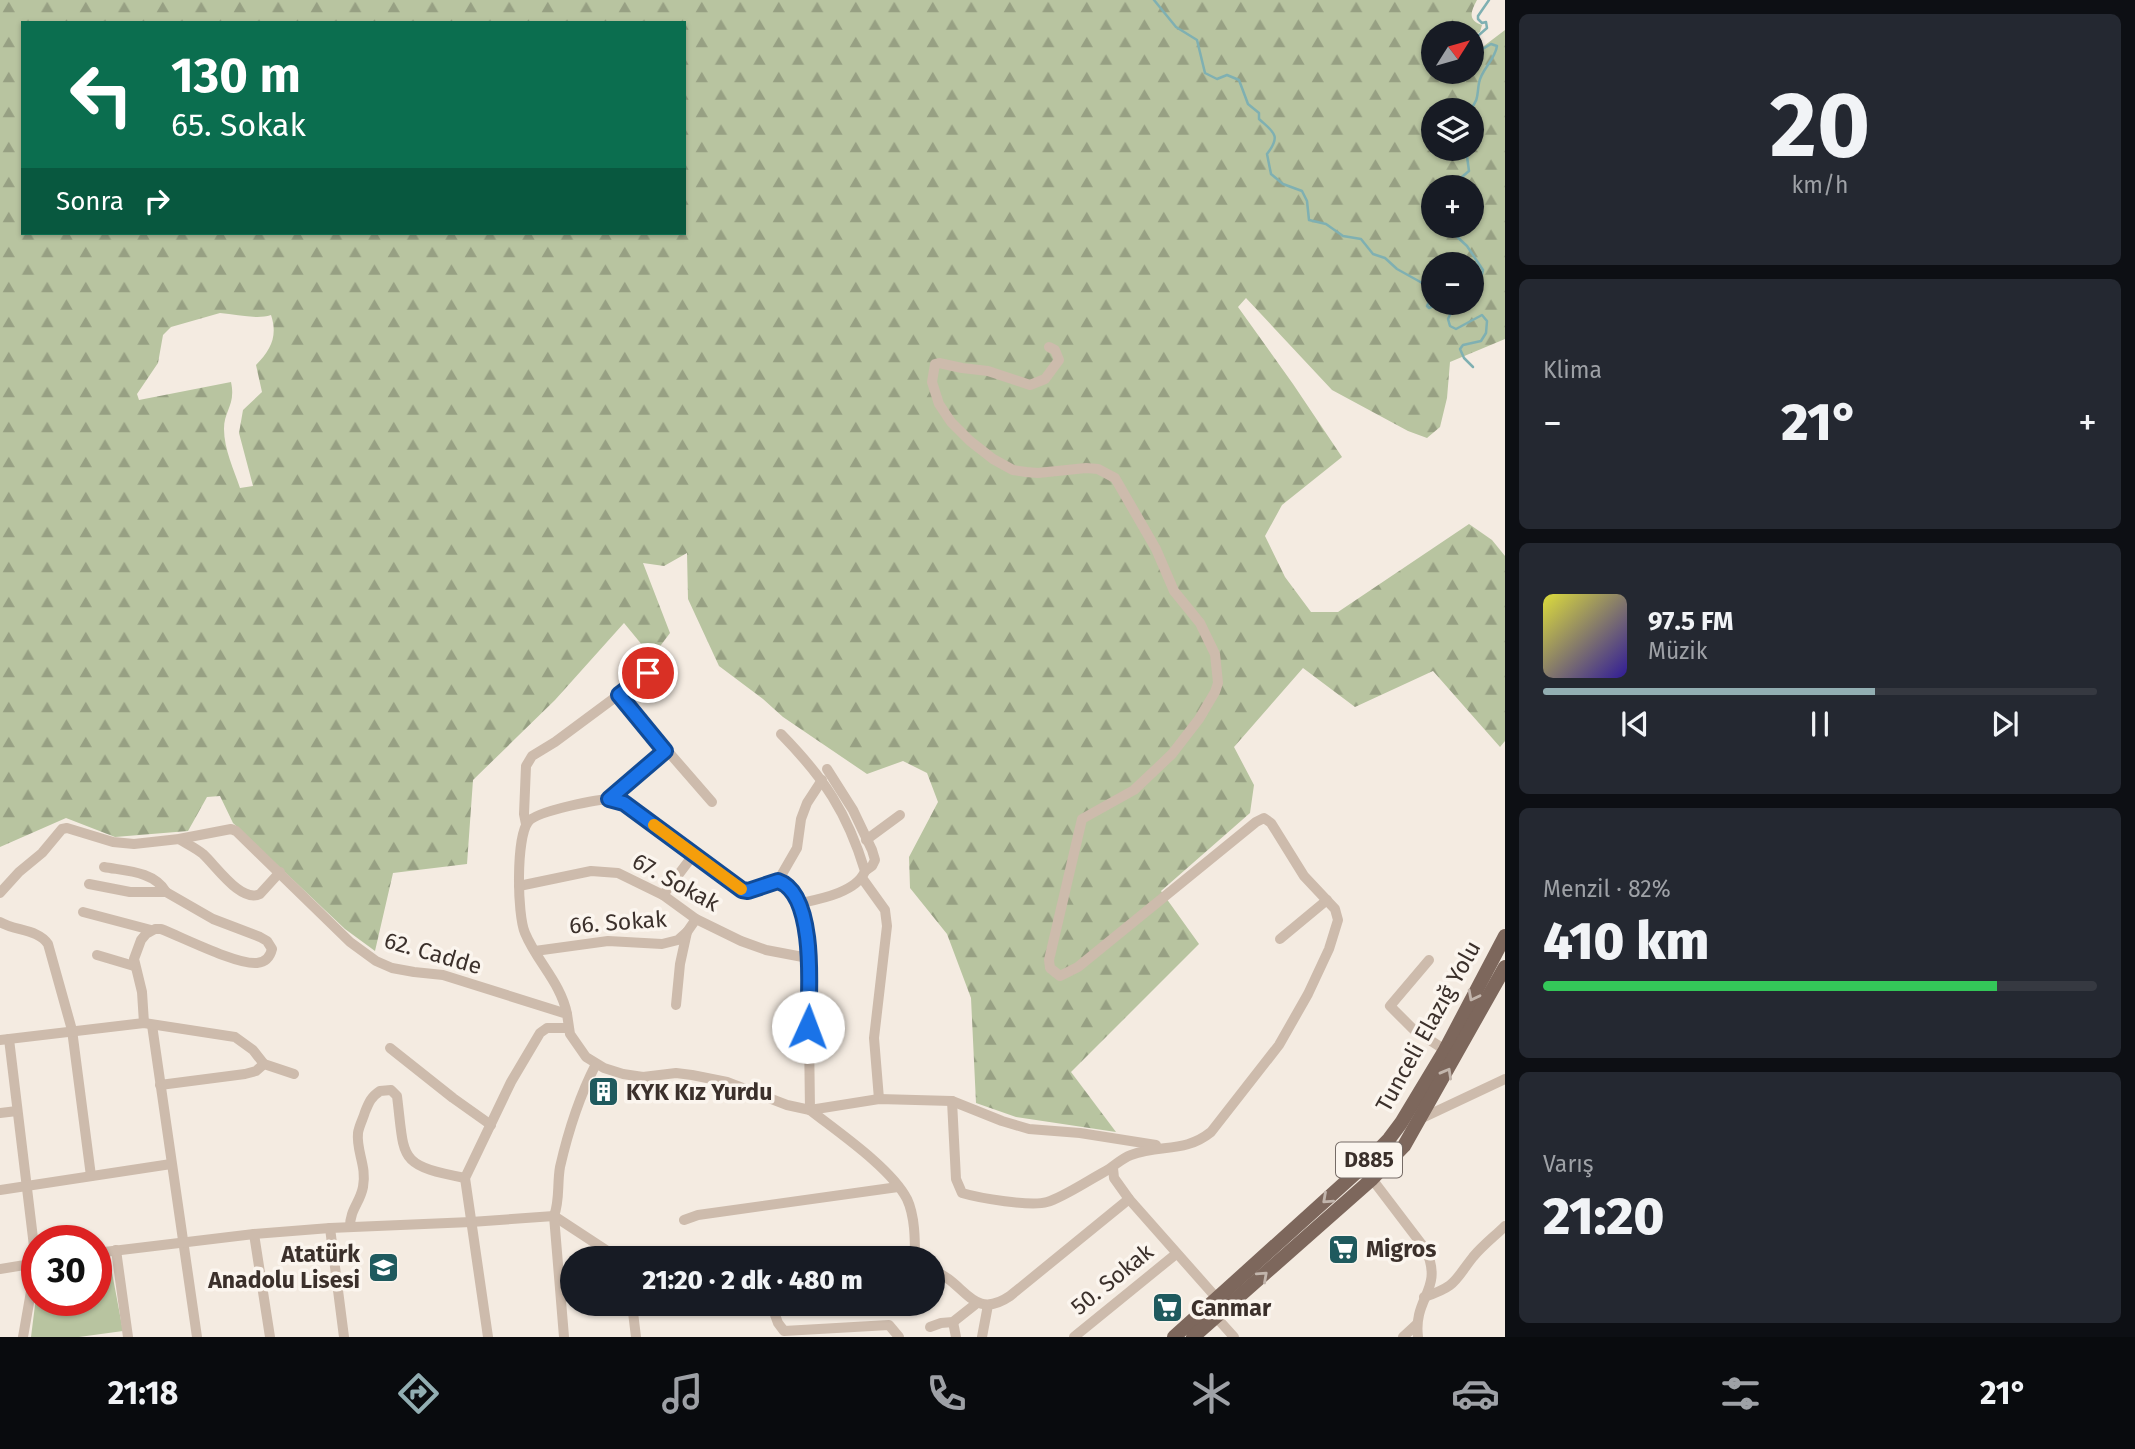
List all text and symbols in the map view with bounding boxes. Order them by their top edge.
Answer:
north arrow [1421,21,1484,84]
map controls [1421,21,1484,315]
text: 130 m [171,46,301,105]
icon: left [56,49,147,140]
text: 20 [1770,71,1870,180]
button: layers [1421,98,1484,161]
text: 65. Sokak [171,106,306,144]
text: km/h [1792,171,1848,199]
button: + [1421,175,1484,238]
icon: right [138,182,176,220]
text: Sonra [56,186,124,217]
button: − [1421,252,1484,315]
text: Klima [1543,356,1602,384]
text: 21° [1781,391,1859,454]
text: − [1543,400,1562,446]
text: + [2078,400,2097,446]
text: 97.5 FM [1648,606,1733,637]
text: Müzik [1648,637,1708,665]
pin [618,643,678,703]
icon: arrive [629,654,667,692]
icon: previous [1616,705,1654,743]
icon: pause [1801,705,1839,743]
icon: next [1986,705,2024,743]
street label: 67. Sokak [628,847,725,917]
text: Menzil · 82% [1543,875,1671,903]
street label: 66. Sokak [568,905,668,939]
text: 410 km [1543,910,1709,973]
street label: 62. Cadde [381,926,485,980]
street label: Tunceli Elazığ Yolu [1369,936,1487,1116]
one-way arrow [1468,989,1482,1001]
position arrow [771,990,845,1064]
one-way arrow [1439,1067,1452,1080]
building icon: KYK Kız Yurdu [586,1075,620,1109]
place label: KYK Kız Yurdu [626,1078,772,1106]
road number: D885 [1336,1142,1402,1178]
text: Varış [1543,1150,1594,1178]
text: 21:20 [1543,1185,1664,1248]
one-way arrow [1323,1191,1336,1203]
speed limit sign: 30 [21,1225,112,1316]
supermarket icon: Migros [1326,1232,1360,1266]
place label: Migros [1366,1235,1436,1263]
street label: 50. Sokak [1065,1237,1159,1321]
place label: Atatürk Anadolu Lisesi [207,1240,360,1294]
school or university icon: Atatürk Anadolu Lisesi [366,1250,400,1284]
text: 21:20 · 2 dk · 480 m [642,1265,863,1296]
one-way arrow [1255,1272,1268,1284]
supermarket icon: Canmar [1151,1291,1185,1325]
place label: Canmar [1191,1294,1272,1322]
icon: directions [394,1369,443,1418]
icon: music [658,1369,707,1418]
icon: phone [922,1369,971,1418]
icon: climate [1187,1369,1236,1418]
icon: car [1451,1369,1500,1418]
icon: filters [1716,1369,1765,1418]
text: 21:18 [108,1374,178,1412]
text: 21° [1980,1374,2027,1412]

